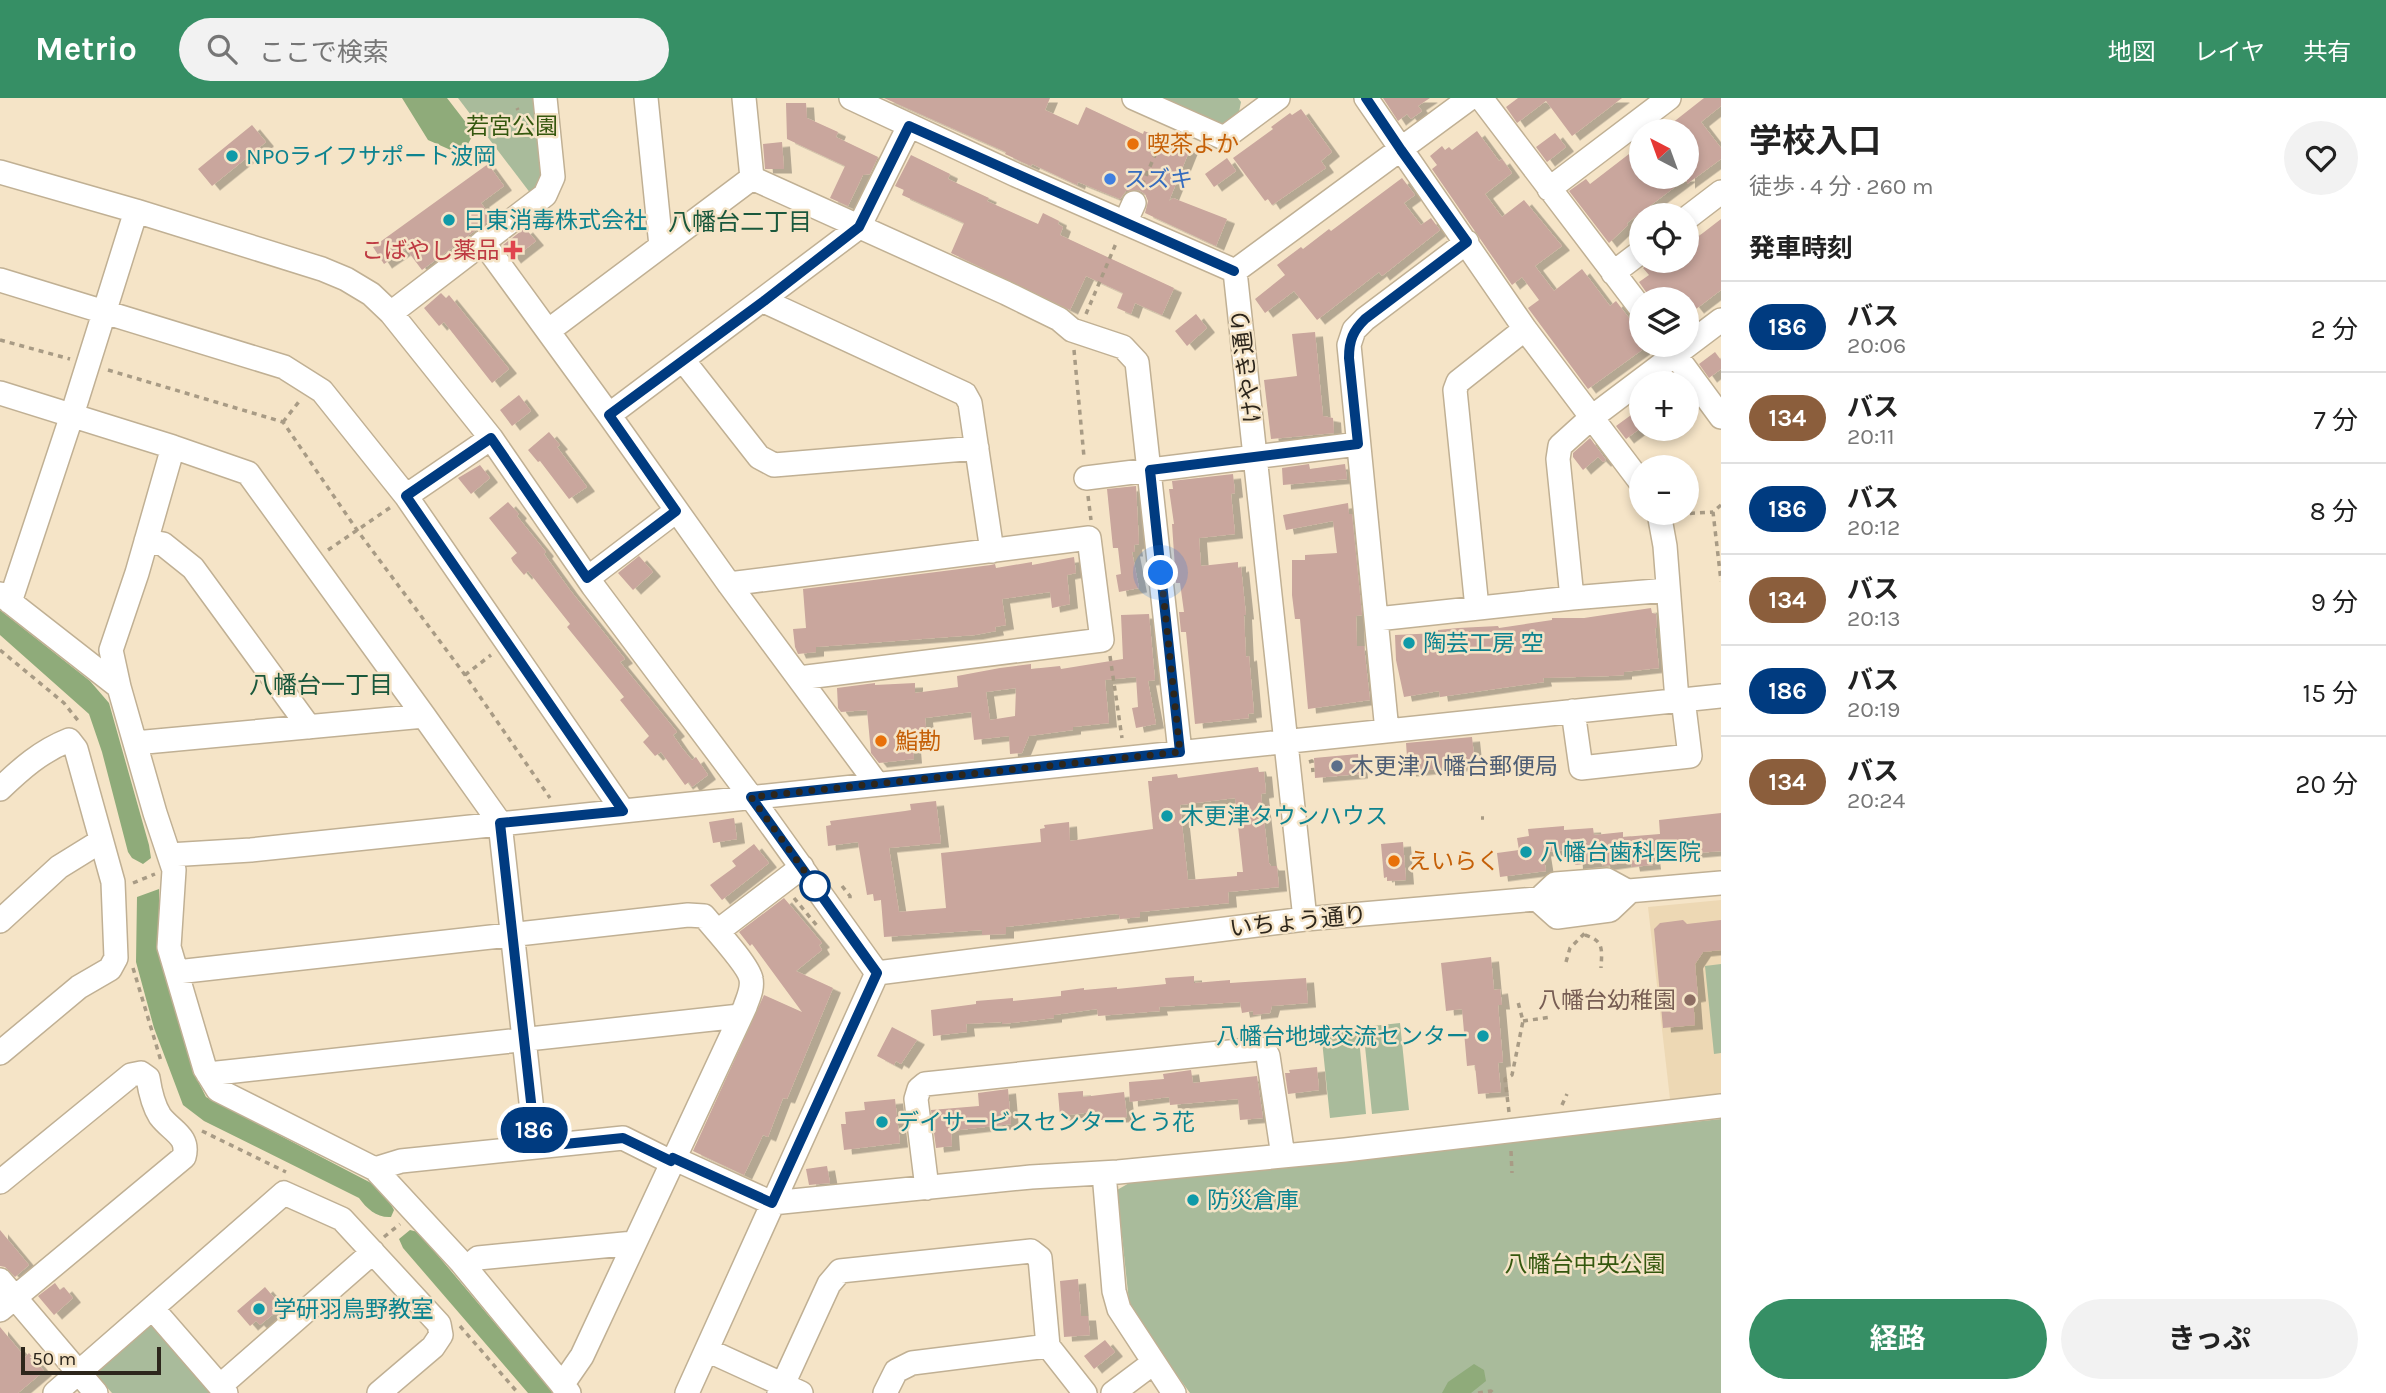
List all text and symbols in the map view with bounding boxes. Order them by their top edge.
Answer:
search box [179,18,669,81]
text: Metrio [35,30,137,68]
icon: search [203,30,241,68]
text: ここで検索 [259,37,389,68]
text: 地図 [2108,38,2156,66]
text: レイヤ [2194,38,2265,66]
text: 共有 [2303,38,2351,66]
park label: 若宮公園 [466,113,558,140]
north arrow [1629,119,1699,189]
map controls [1629,119,1699,525]
button: heart [2284,121,2358,195]
text: 学校入口 [1749,122,1881,160]
place label: 喫茶よか [1147,131,1239,158]
marker: 喫茶よか [1125,136,1141,152]
place label: NPOライフサポート波岡 [246,143,496,170]
marker: NPOライフサポート波岡 [224,148,240,164]
place label: スズキ [1124,166,1193,193]
marker: スズキ [1102,171,1118,187]
text: 徒歩 · 4 分 · 260 m [1749,173,1934,200]
button: locate [1629,203,1699,273]
place label: 日東消毒株式会社 [463,207,647,234]
district label: 八幡台二丁目 [668,208,812,236]
marker: 日東消毒株式会社 [441,212,457,228]
text: 発車時刻 [1749,233,1853,264]
place label: こばやし薬品 [361,237,499,264]
marker: こばやし薬品 [505,242,521,258]
button: layers [1629,287,1699,357]
text: バス [1847,301,1899,332]
street label: けやき通り [1226,307,1267,425]
text: 186 [1768,313,1807,341]
text: 2 分 [2311,314,2358,345]
text: 20:06 [1847,332,1906,359]
button: + [1629,371,1699,441]
text: バス [1847,392,1899,423]
text: 134 [1769,404,1806,432]
text: 7 分 [2314,405,2358,436]
text: 20:11 [1847,423,1894,450]
button: − [1629,455,1699,525]
text: バス [1847,483,1899,514]
text: 186 [1768,495,1807,523]
text: 8 分 [2310,496,2358,527]
text: 20:12 [1847,514,1900,541]
your location [1143,555,1178,590]
text: バス [1847,574,1899,605]
text: 134 [1769,586,1806,614]
text: 9 分 [2311,587,2358,618]
text: 20:13 [1847,605,1900,632]
place label: 陶芸工房 空 [1423,630,1543,657]
marker: 陶芸工房 空 [1401,635,1417,651]
text: バス [1847,665,1899,696]
district label: 八幡台一丁目 [249,671,393,699]
text: 186 [1768,677,1807,705]
text: 15 分 [2303,678,2358,709]
text: 20:19 [1847,696,1900,723]
place label: 鮨勘 [895,728,941,755]
marker: 鮨勘 [873,733,889,749]
place label: 木更津八幡台郵便局 [1351,753,1558,780]
text: バス [1847,756,1899,787]
marker: 木更津八幡台郵便局 [1329,758,1345,774]
text: 134 [1769,768,1806,796]
text: 20 分 [2295,769,2358,800]
text: 20:24 [1847,787,1905,814]
place label: 木更津タウンハウス [1181,803,1388,830]
marker: 木更津タウンハウス [1159,808,1175,824]
place label: 八幡台歯科医院 [1540,839,1701,866]
marker: 八幡台歯科医院 [1518,844,1534,860]
place label: えいらく [1408,848,1500,875]
marker: えいらく [1386,853,1402,869]
unlabelled marker [800,871,830,901]
street label: いちょう通り [1228,901,1368,942]
place label: 八幡台幼稚園 [1538,987,1676,1014]
marker: 八幡台幼稚園 [1682,992,1698,1008]
place label: 八幡台地域交流センター [1216,1023,1469,1050]
marker: 八幡台地域交流センター [1475,1028,1491,1044]
line badge: 186 [494,1107,574,1153]
place label: デイサービスセンターとう花 [896,1109,1195,1136]
marker: デイサービスセンターとう花 [874,1114,890,1130]
text: 186 [515,1116,553,1144]
place label: 防災倉庫 [1207,1187,1299,1214]
marker: 防災倉庫 [1185,1192,1201,1208]
park label: 八幡台中央公園 [1505,1251,1666,1278]
place label: 学研羽鳥野教室 [273,1296,434,1323]
button: 経路 [1749,1299,2047,1379]
button: きっぷ [2061,1299,2358,1379]
marker: 学研羽鳥野教室 [251,1301,267,1317]
scale bar [21,1344,161,1376]
text: 50 m [32,1348,76,1370]

